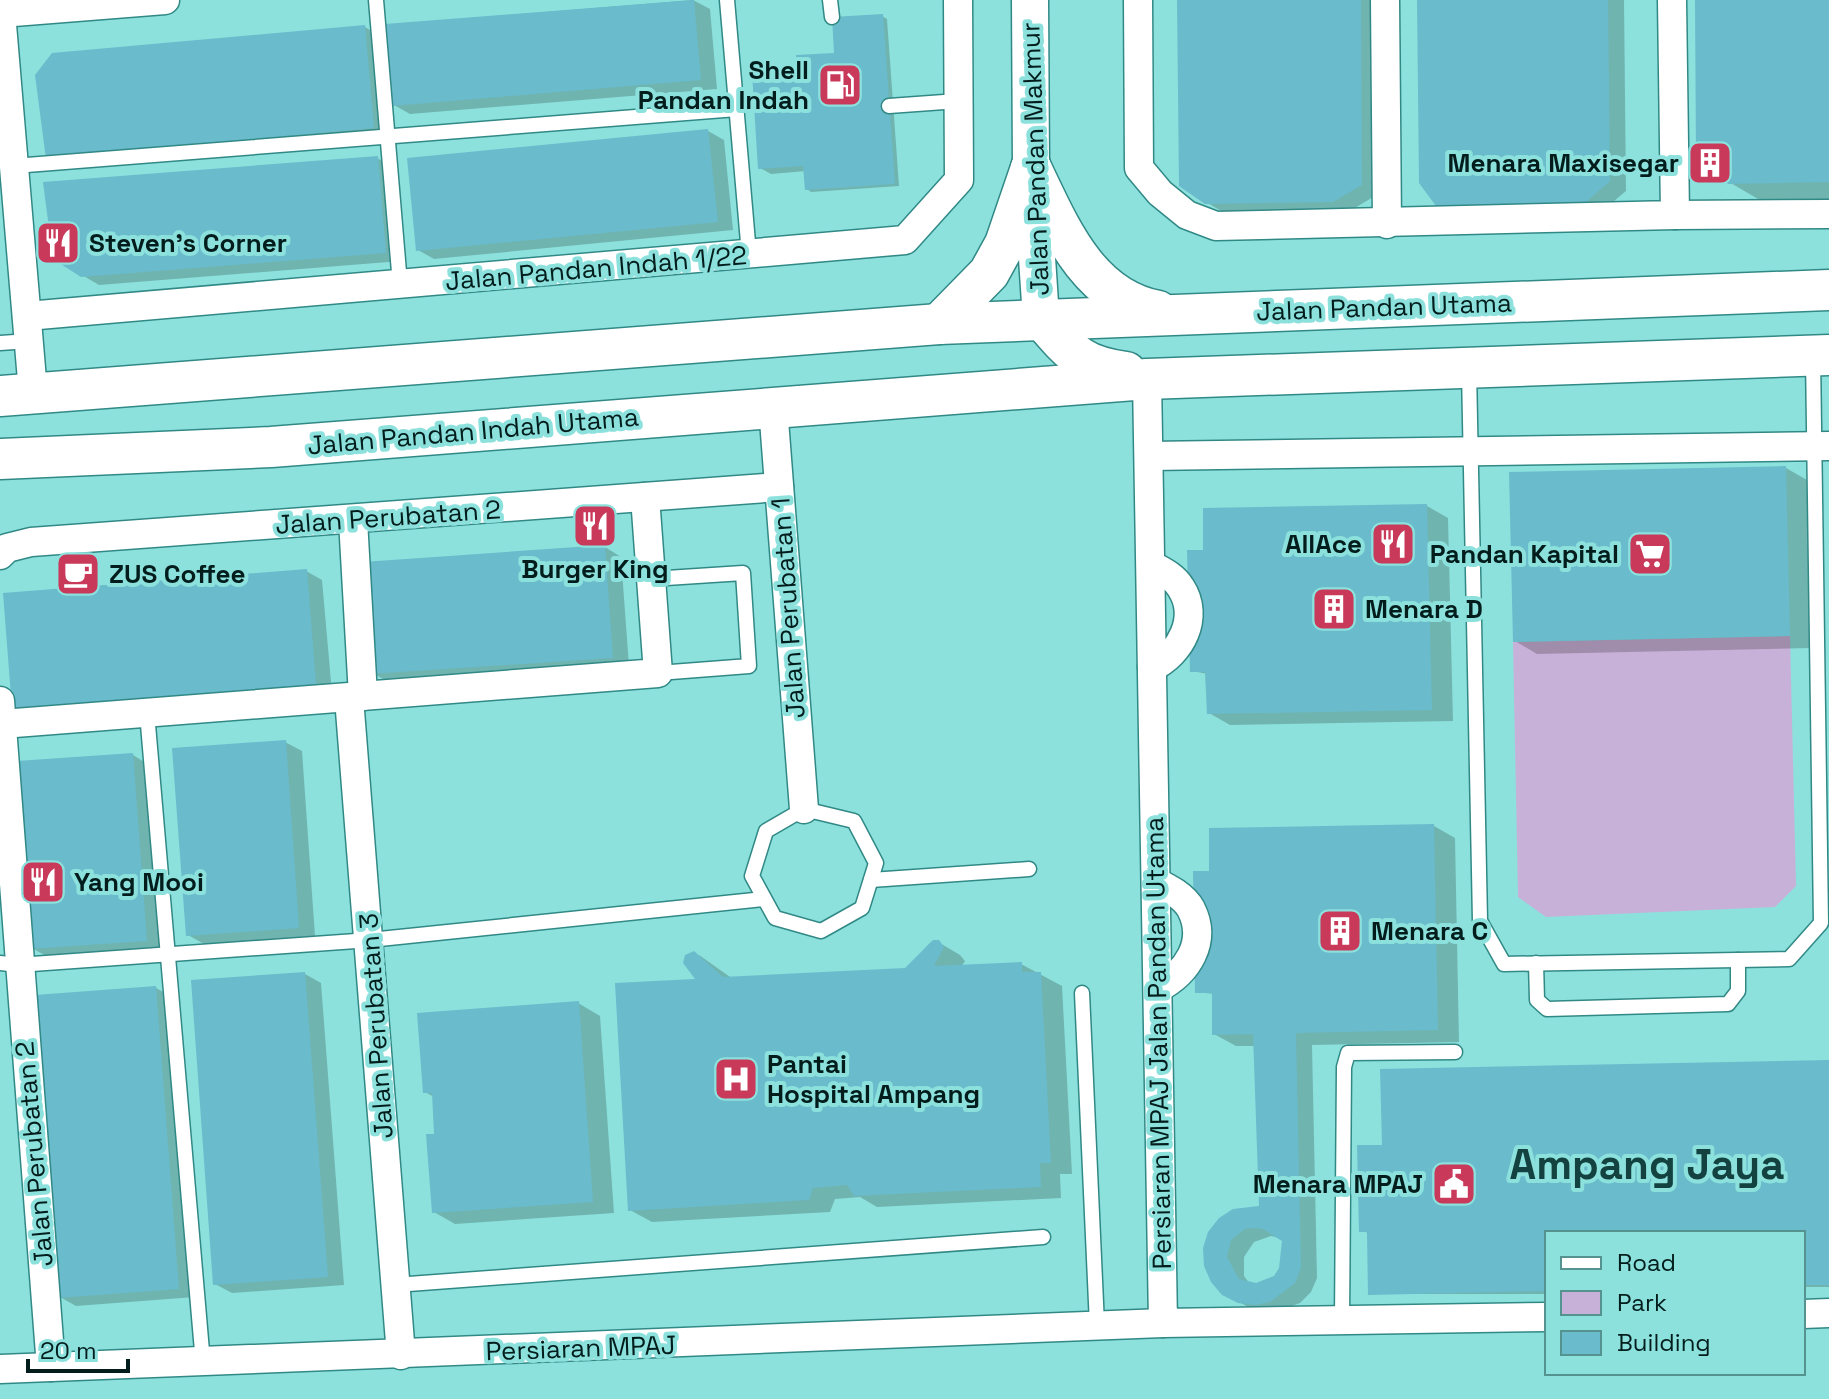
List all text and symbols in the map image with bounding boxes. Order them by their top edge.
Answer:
street label: Jalan Pandan Makmur [1013,22,1057,296]
place label: Shell Pandan Indah [638,53,809,117]
fuel station icon: Shell Pandan Indah [816,61,864,109]
building icon: Menara Maxisegar [1686,139,1734,187]
place label: Menara Maxisegar [1448,146,1679,180]
restaurant icon: Steven's Corner [34,219,82,267]
place label: Steven's Corner [89,226,287,260]
street label: Jalan Pandan Indah 1/22 [444,238,748,298]
street label: Jalan Pandan Utama [1256,286,1512,328]
street label: Jalan Pandan Indah Utama [306,400,640,462]
street label: Jalan Perubatan 2 [274,492,502,542]
street label: Jalan Perubatan 1 [763,496,813,720]
restaurant icon: Burger King [571,502,619,550]
restaurant icon: AllAce [1369,520,1417,568]
place label: AllAce [1285,527,1362,561]
supermarket icon: Pandan Kapital [1626,530,1674,578]
place label: Pandan Kapital [1430,537,1619,571]
cafe icon: ZUS Coffee [54,550,102,598]
place label: Burger King [521,552,669,586]
place label: ZUS Coffee [109,557,245,591]
building icon: Menara D [1310,585,1358,633]
place label: Menara D [1365,592,1483,626]
street label: Persiaran MPAJ Jalan Pandan Utama [1137,816,1179,1270]
restaurant icon: Yang Mooi [19,858,67,906]
place label: Yang Mooi [74,865,204,899]
building icon: Menara C [1316,907,1364,955]
street label: Jalan Perubatan 3 [351,912,401,1140]
place label: Menara C [1371,914,1488,948]
street label: Jalan Perubatan 2 [7,1040,61,1268]
place label: Pantai Hospital Ampang [767,1047,980,1111]
hospital icon: Pantai Hospital Ampang [712,1055,760,1103]
district label: Ampang Jaya [1510,1138,1784,1191]
public building icon: Menara MPAJ [1430,1160,1478,1208]
place label: Menara MPAJ [1253,1167,1423,1201]
legend [1545,1231,1805,1375]
text: Road [1617,1247,1676,1278]
text: Park [1617,1287,1667,1318]
scale bar [28,1323,128,1373]
text: Building [1617,1327,1711,1358]
street label: Persiaran MPAJ [485,1328,677,1368]
text: 20 m [40,1335,97,1366]

